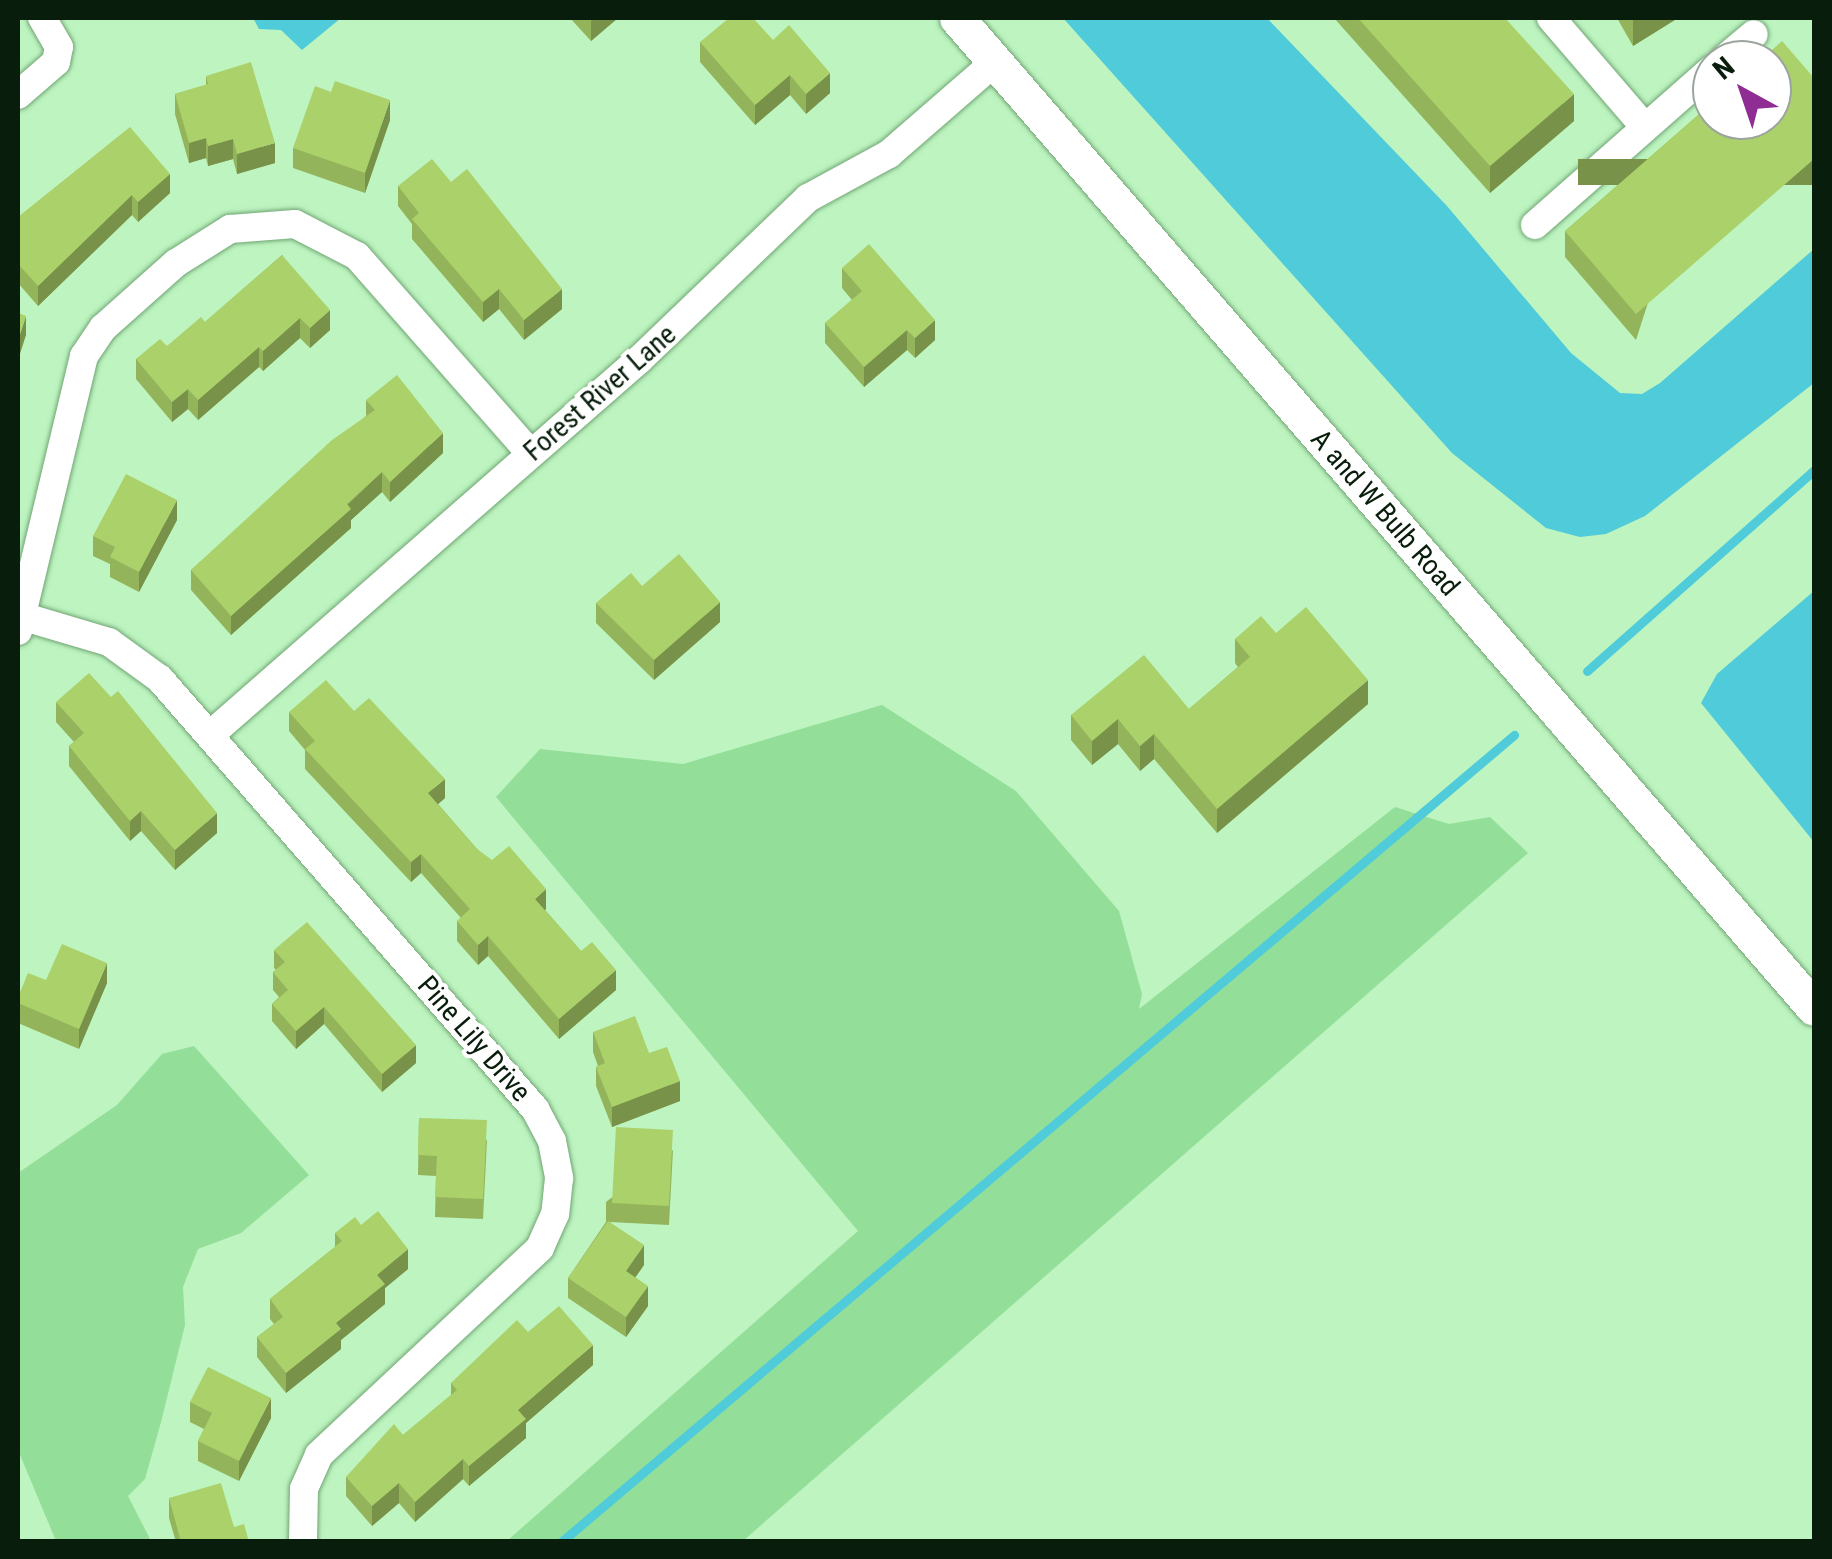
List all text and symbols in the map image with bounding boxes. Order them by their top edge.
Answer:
north arrow [1692,40,1792,140]
text: N [1707,50,1741,86]
street label: Forest River Lane [517,318,683,468]
street label: A and W Bulb Road [1304,423,1466,603]
street label: Pine Lily Drive [410,969,538,1109]

